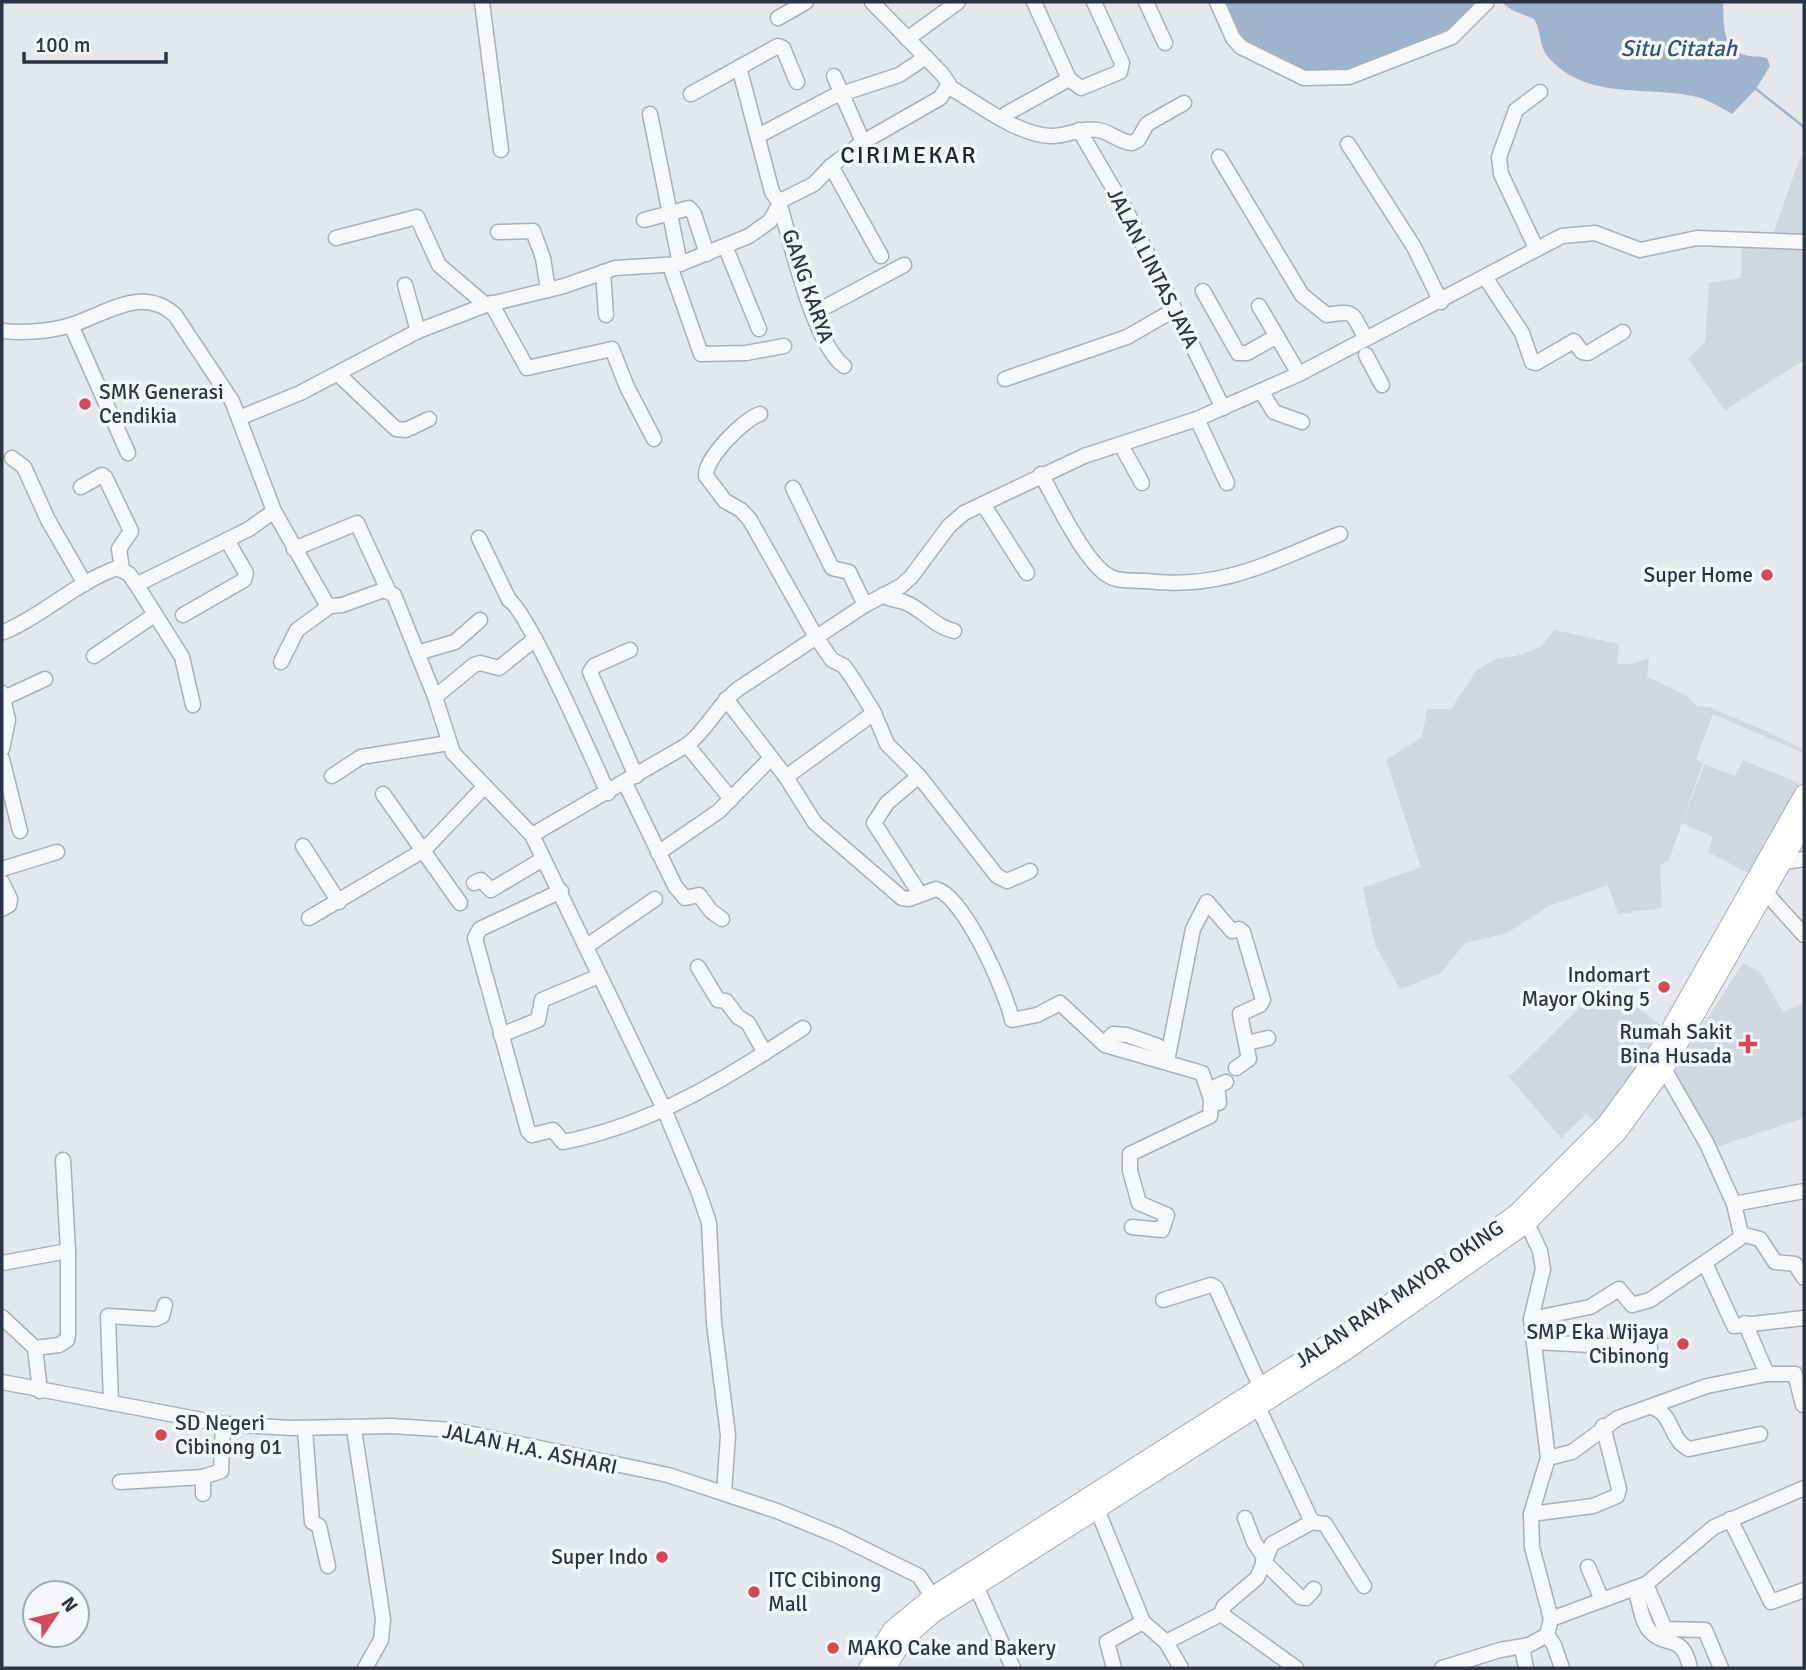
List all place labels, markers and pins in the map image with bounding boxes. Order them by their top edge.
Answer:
place label: SMK Generasi Cendikia [99,379,224,429]
marker: SMK Generasi Cendikia [77,396,93,412]
place label: Super Home [1644,562,1753,588]
marker: Super Home [1759,567,1775,583]
place label: Indomart Mayor Oking 5 [1521,962,1650,1012]
marker: Indomart Mayor Oking 5 [1656,979,1672,995]
place label: Rumah Sakit Bina Husada [1619,1019,1732,1069]
marker: Rumah Sakit Bina Husada [1738,1034,1758,1054]
place label: SMP Eka Wijaya Cibinong [1526,1319,1669,1369]
marker: SMP Eka Wijaya Cibinong [1675,1336,1691,1352]
place label: SD Negeri Cibinong 01 [175,1410,282,1460]
marker: SD Negeri Cibinong 01 [153,1427,169,1443]
place label: Super Indo [551,1544,648,1570]
marker: Super Indo [654,1549,670,1565]
place label: ITC Cibinong Mall [768,1567,881,1617]
marker: ITC Cibinong Mall [746,1584,762,1600]
place label: MAKO Cake and Bakery [847,1635,1056,1661]
marker: MAKO Cake and Bakery [825,1640,841,1656]

